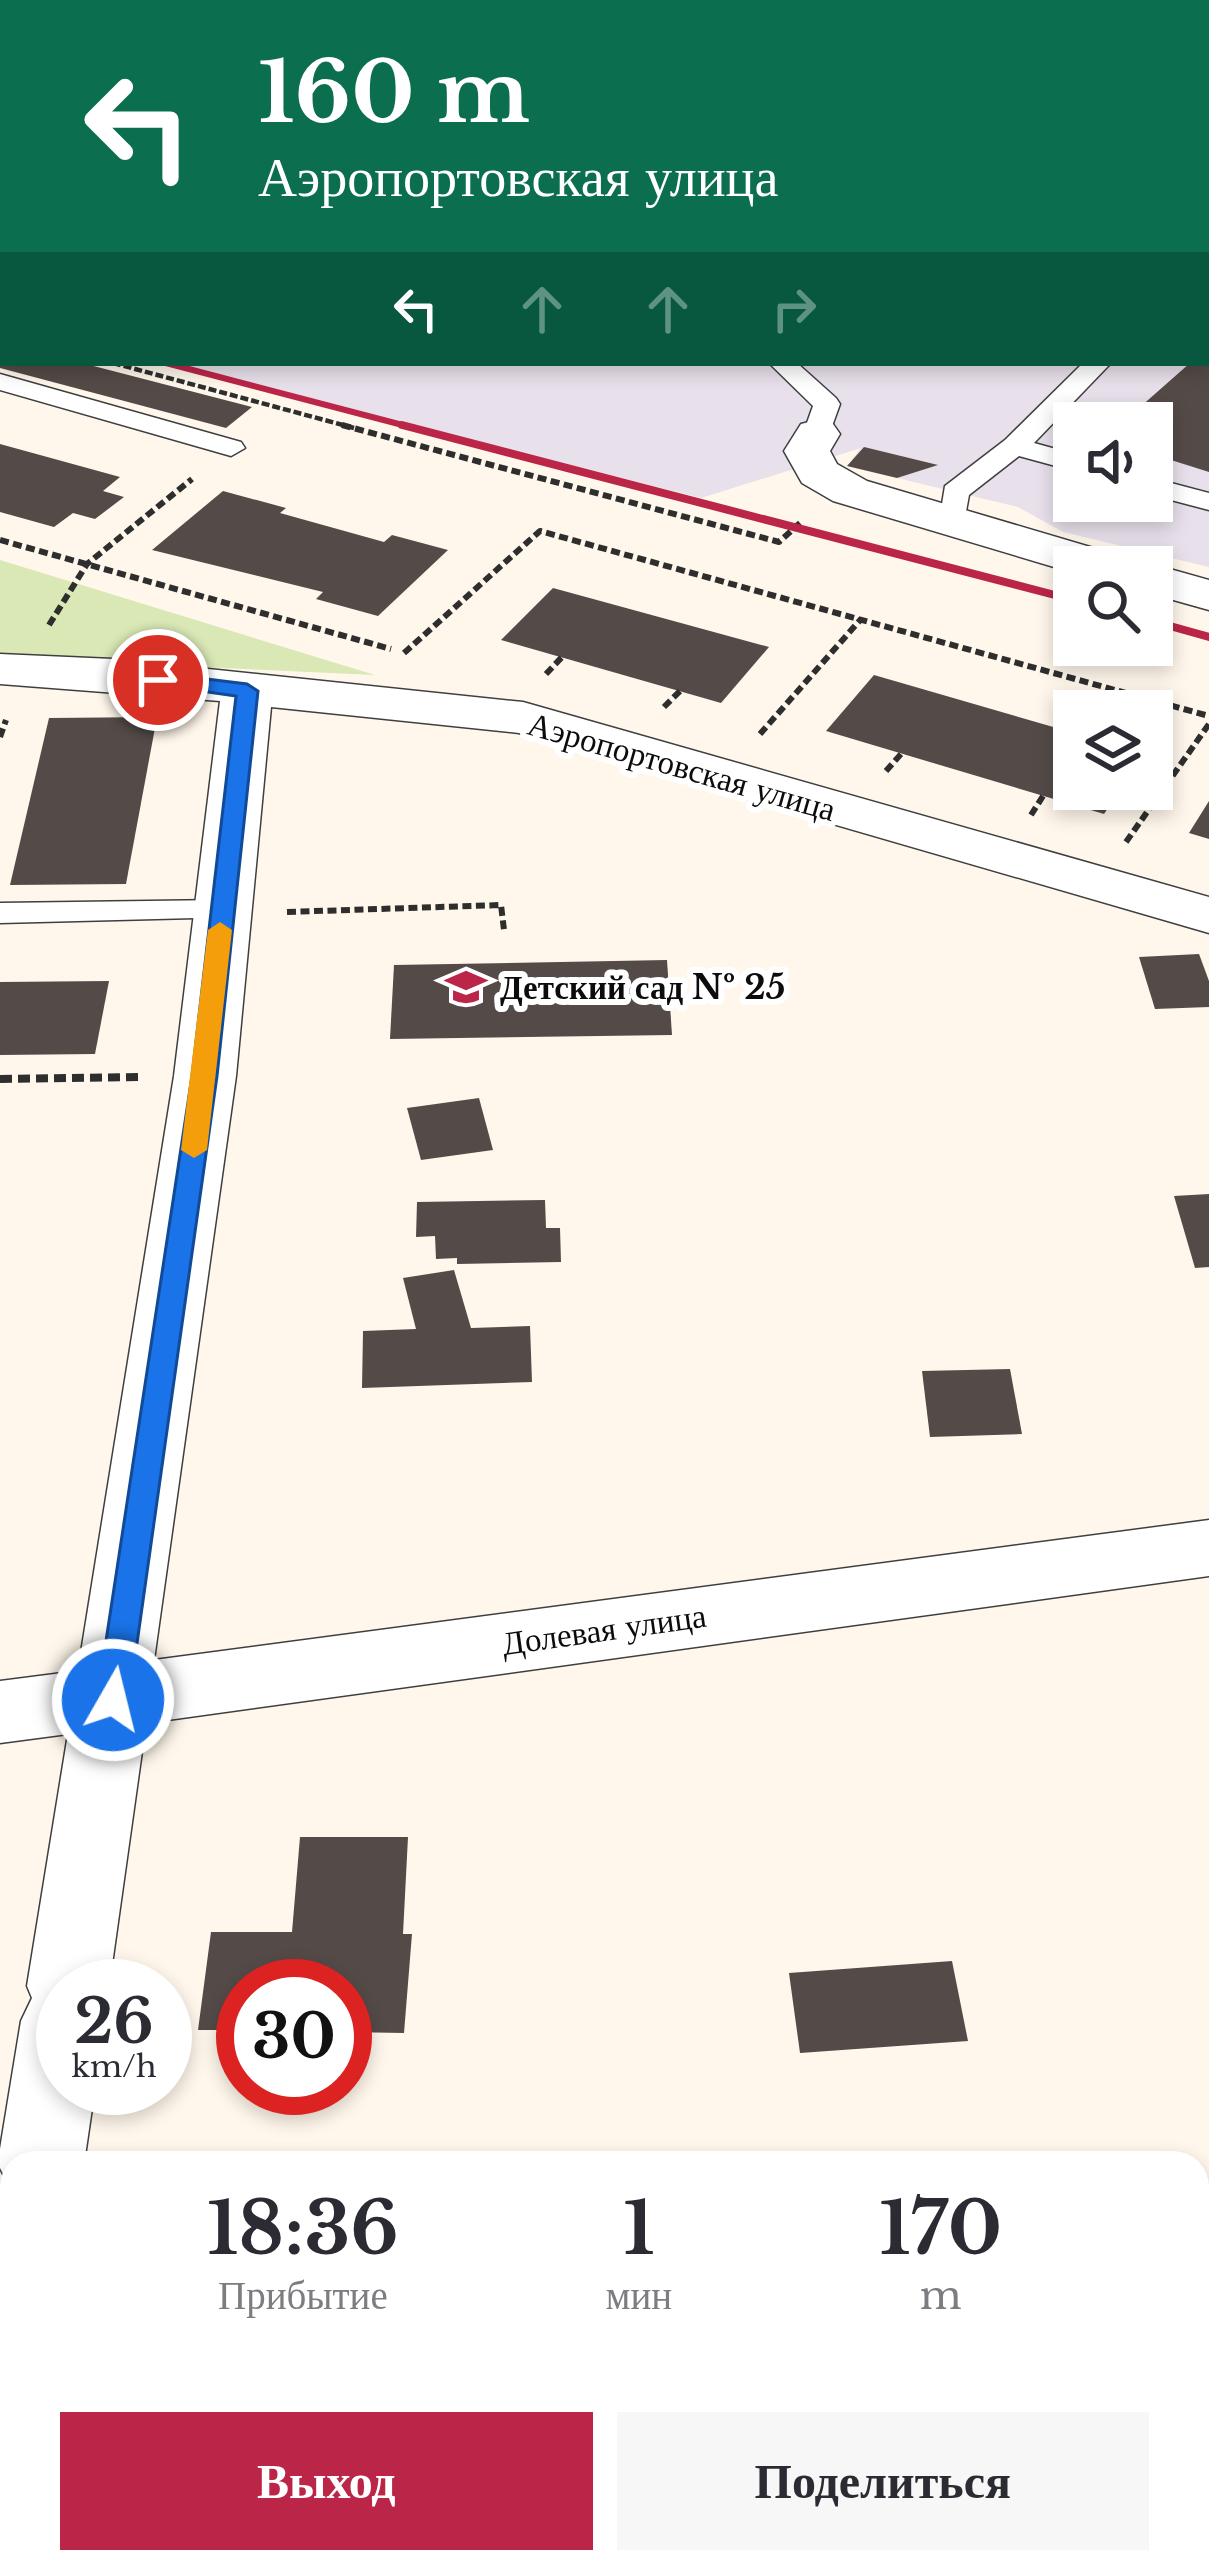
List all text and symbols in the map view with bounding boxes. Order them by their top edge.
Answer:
text: 160 m [258,41,530,145]
icon: left [60,48,216,204]
text: Аэропортовская улица [258,144,778,211]
icon: left [383,276,449,342]
icon: ahead [509,276,575,342]
icon: ahead [635,276,701,342]
icon: right [761,276,827,342]
map controls [1053,402,1173,810]
button: sound [1053,402,1173,522]
button: search [1053,546,1173,666]
pin [107,629,209,731]
icon: arrive [125,647,191,713]
button: layers [1053,690,1173,810]
street label: Аэропортовская улица [523,703,841,830]
school or university icon: Детский сад № 25 [443,964,489,1010]
place label: Детский сад № 25 [500,967,785,1008]
street label: Долевая улица [499,1595,709,1664]
position arrow [50,1637,176,1763]
speed limit sign: 30 [216,1959,372,2115]
text: 26 [74,1985,154,2059]
text: km/h [71,2048,157,2085]
text: 18:36 [207,2184,399,2273]
text: 1 [623,2184,655,2273]
text: 170 [879,2184,1002,2273]
text: Прибытие [218,2271,388,2320]
text: мин [606,2271,672,2320]
text: m [920,2271,962,2320]
button: Выход [60,2412,593,2550]
button: Поделиться [617,2412,1149,2550]

